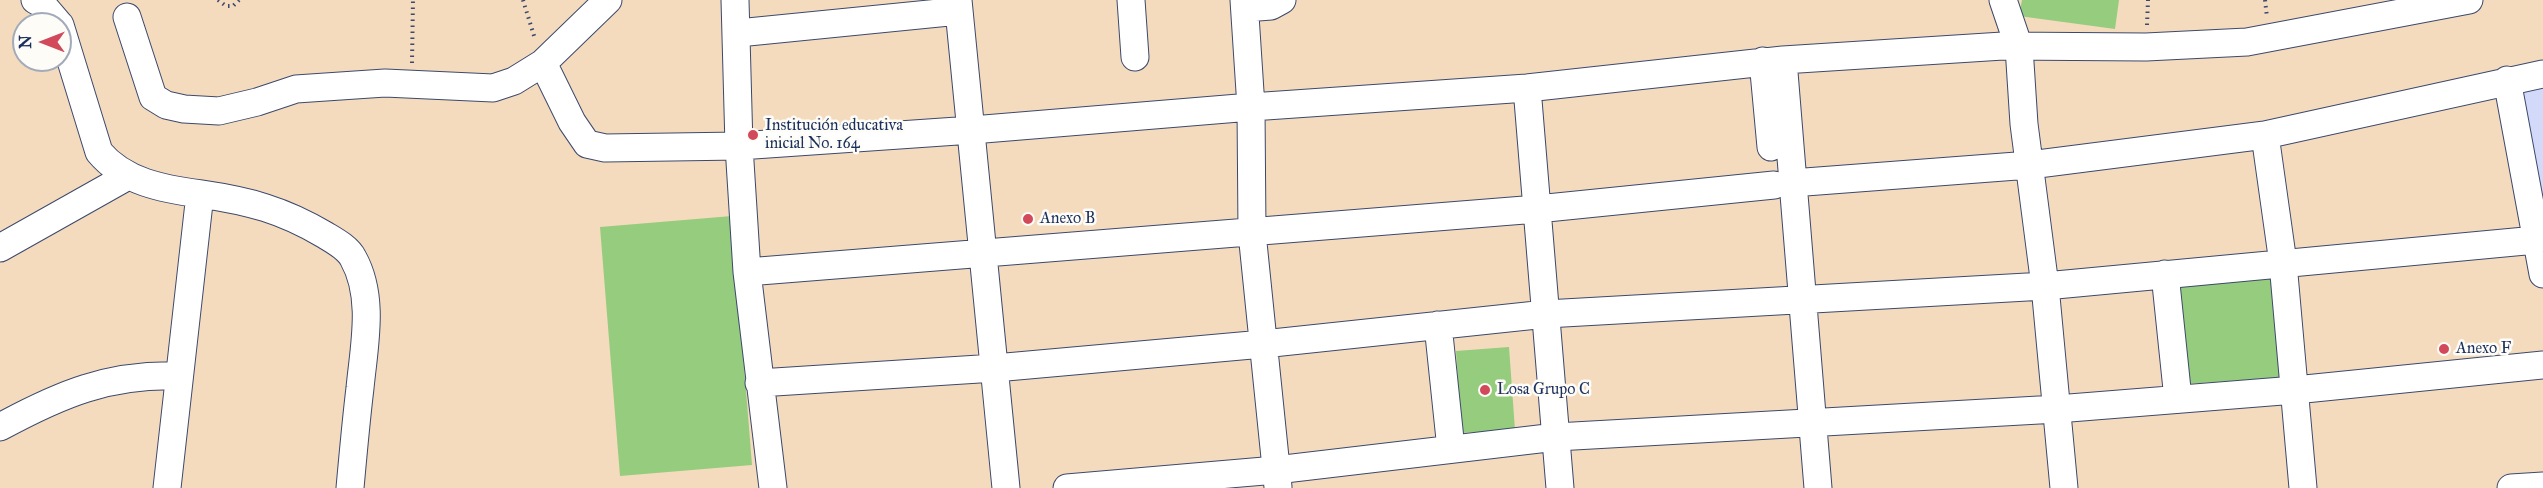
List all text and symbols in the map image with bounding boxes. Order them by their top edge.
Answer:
north arrow [12,12,72,72]
text: N [16,35,35,49]
place label: Institución educativa inicial No. 164 [765,116,903,154]
marker: Institución educativa inicial No. 164 [746,128,760,142]
place label: Anexo B [1040,209,1095,229]
marker: Anexo B [1021,212,1035,226]
place label: Anexo F [2456,339,2511,359]
marker: Anexo F [2437,342,2451,356]
place label: Losa Grupo C [1497,380,1590,400]
marker: Losa Grupo C [1478,383,1492,397]

